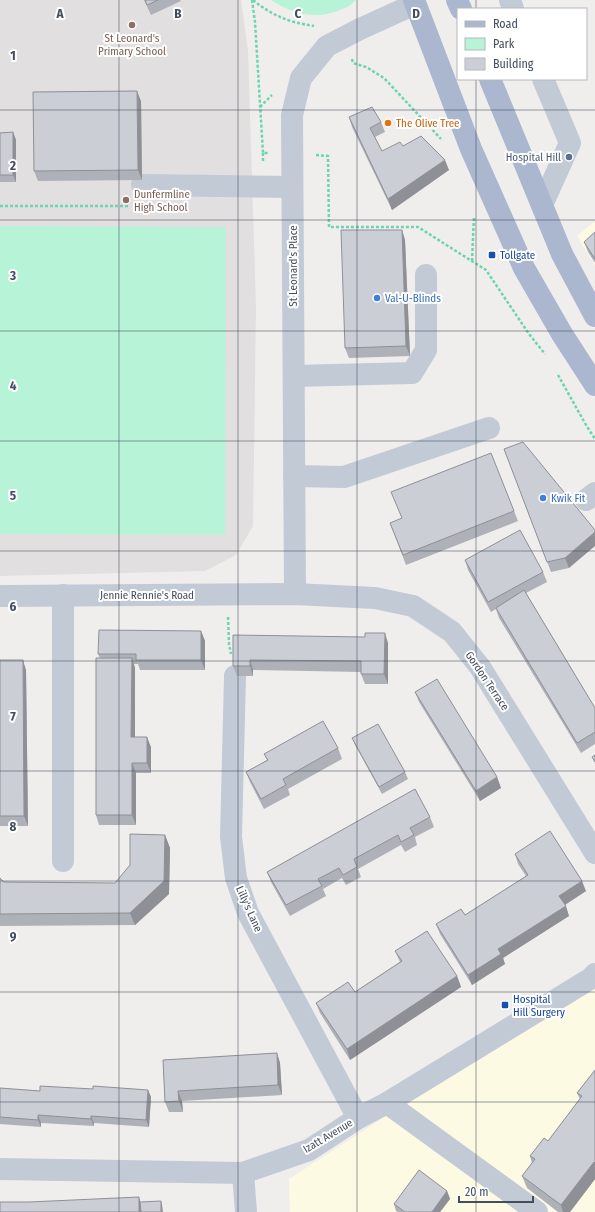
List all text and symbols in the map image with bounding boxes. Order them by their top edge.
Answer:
text: A [55,6,64,21]
text: B [174,6,182,21]
text: C [295,6,302,21]
text: D [412,6,420,21]
legend [457,8,587,80]
text: Road [493,17,518,31]
marker: St Leonard's Primary School [127,20,137,30]
place label: St Leonard's Primary School [98,32,166,58]
text: Park [493,37,515,51]
text: 1 [10,48,16,63]
text: Building [493,57,534,71]
place label: The Olive Tree [396,117,460,130]
marker: The Olive Tree [383,118,393,128]
place label: Hospital Hill [506,151,561,164]
marker: Hospital Hill [564,152,574,162]
text: 2 [9,158,16,173]
place label: Dunfermline High School [134,188,190,214]
marker: Dunfermline High School [121,195,131,205]
street label: St Leonard's Place [287,225,300,307]
place label: Tollgate [500,249,535,262]
marker: Tollgate [487,250,497,260]
text: 3 [9,268,16,283]
place label: Val-U-Blinds [385,292,441,305]
marker: Val-U-Blinds [372,293,382,303]
text: 4 [10,378,17,393]
text: 5 [10,488,16,503]
place label: Kwik Fit [551,492,586,505]
marker: Kwik Fit [538,493,548,503]
street label: Jennie Rennie's Road [100,589,194,602]
text: 6 [10,599,17,614]
street label: Gordon Terrace [463,649,511,713]
text: 7 [10,709,16,724]
text: 8 [10,819,17,834]
street label: Lilly's Lane [233,884,265,934]
text: 9 [10,929,17,944]
place label: Hospital Hill Surgery [513,993,565,1019]
marker: Hospital Hill Surgery [500,1000,510,1010]
street label: Izatt Avenue [301,1116,355,1156]
scale bar [459,1178,533,1204]
text: 20 m [465,1185,489,1199]

